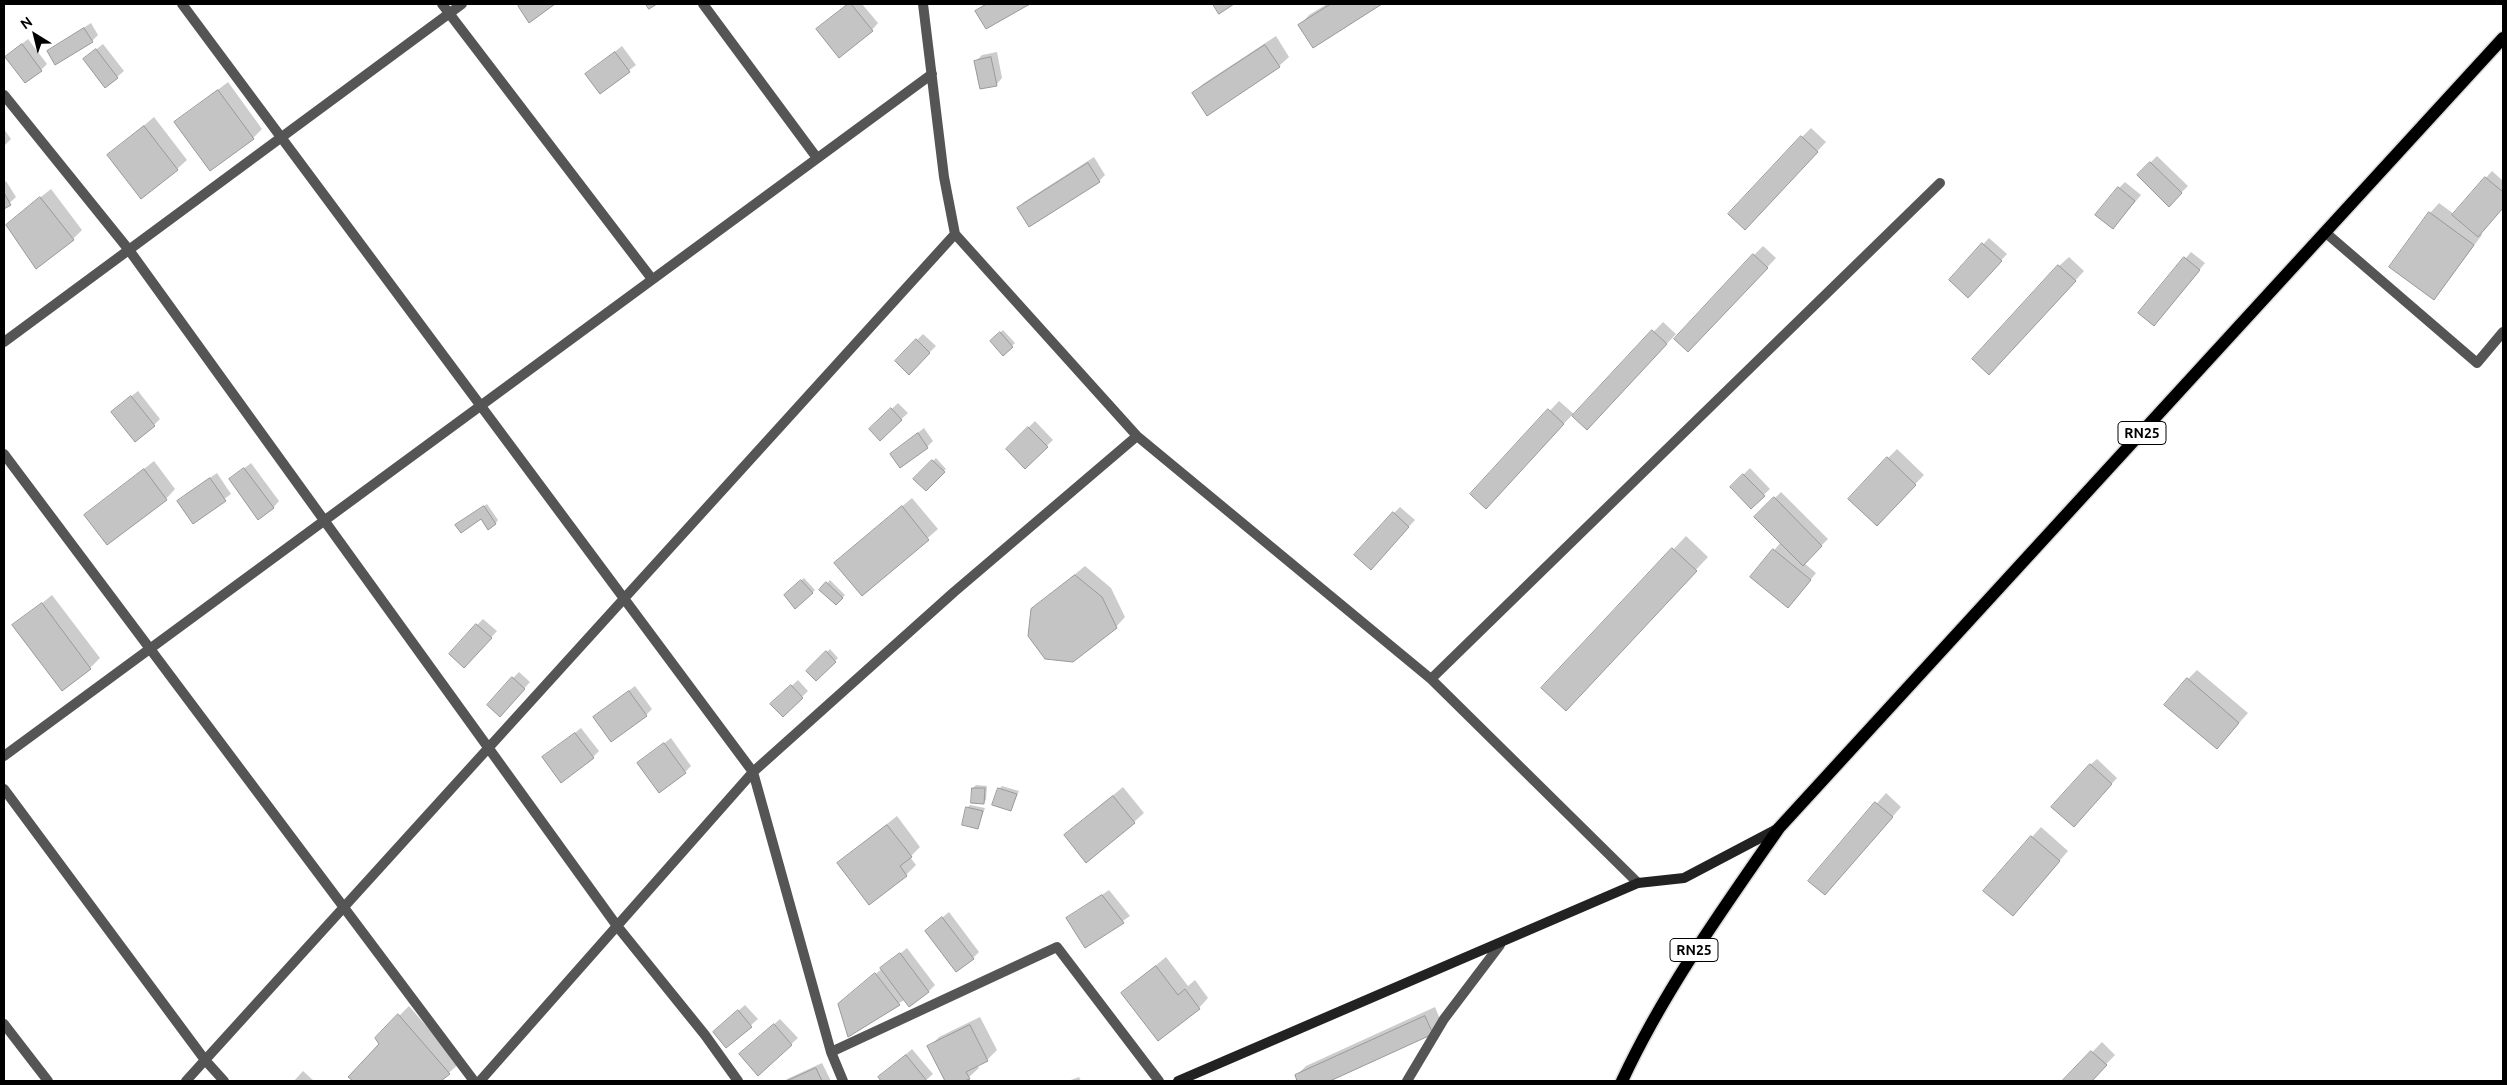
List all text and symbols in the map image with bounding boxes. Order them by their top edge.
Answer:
north arrow [10,10,60,60]
text: N [17,13,35,32]
road number: RN25 [2118,422,2166,444]
road number: RN25 [1670,938,1718,962]

